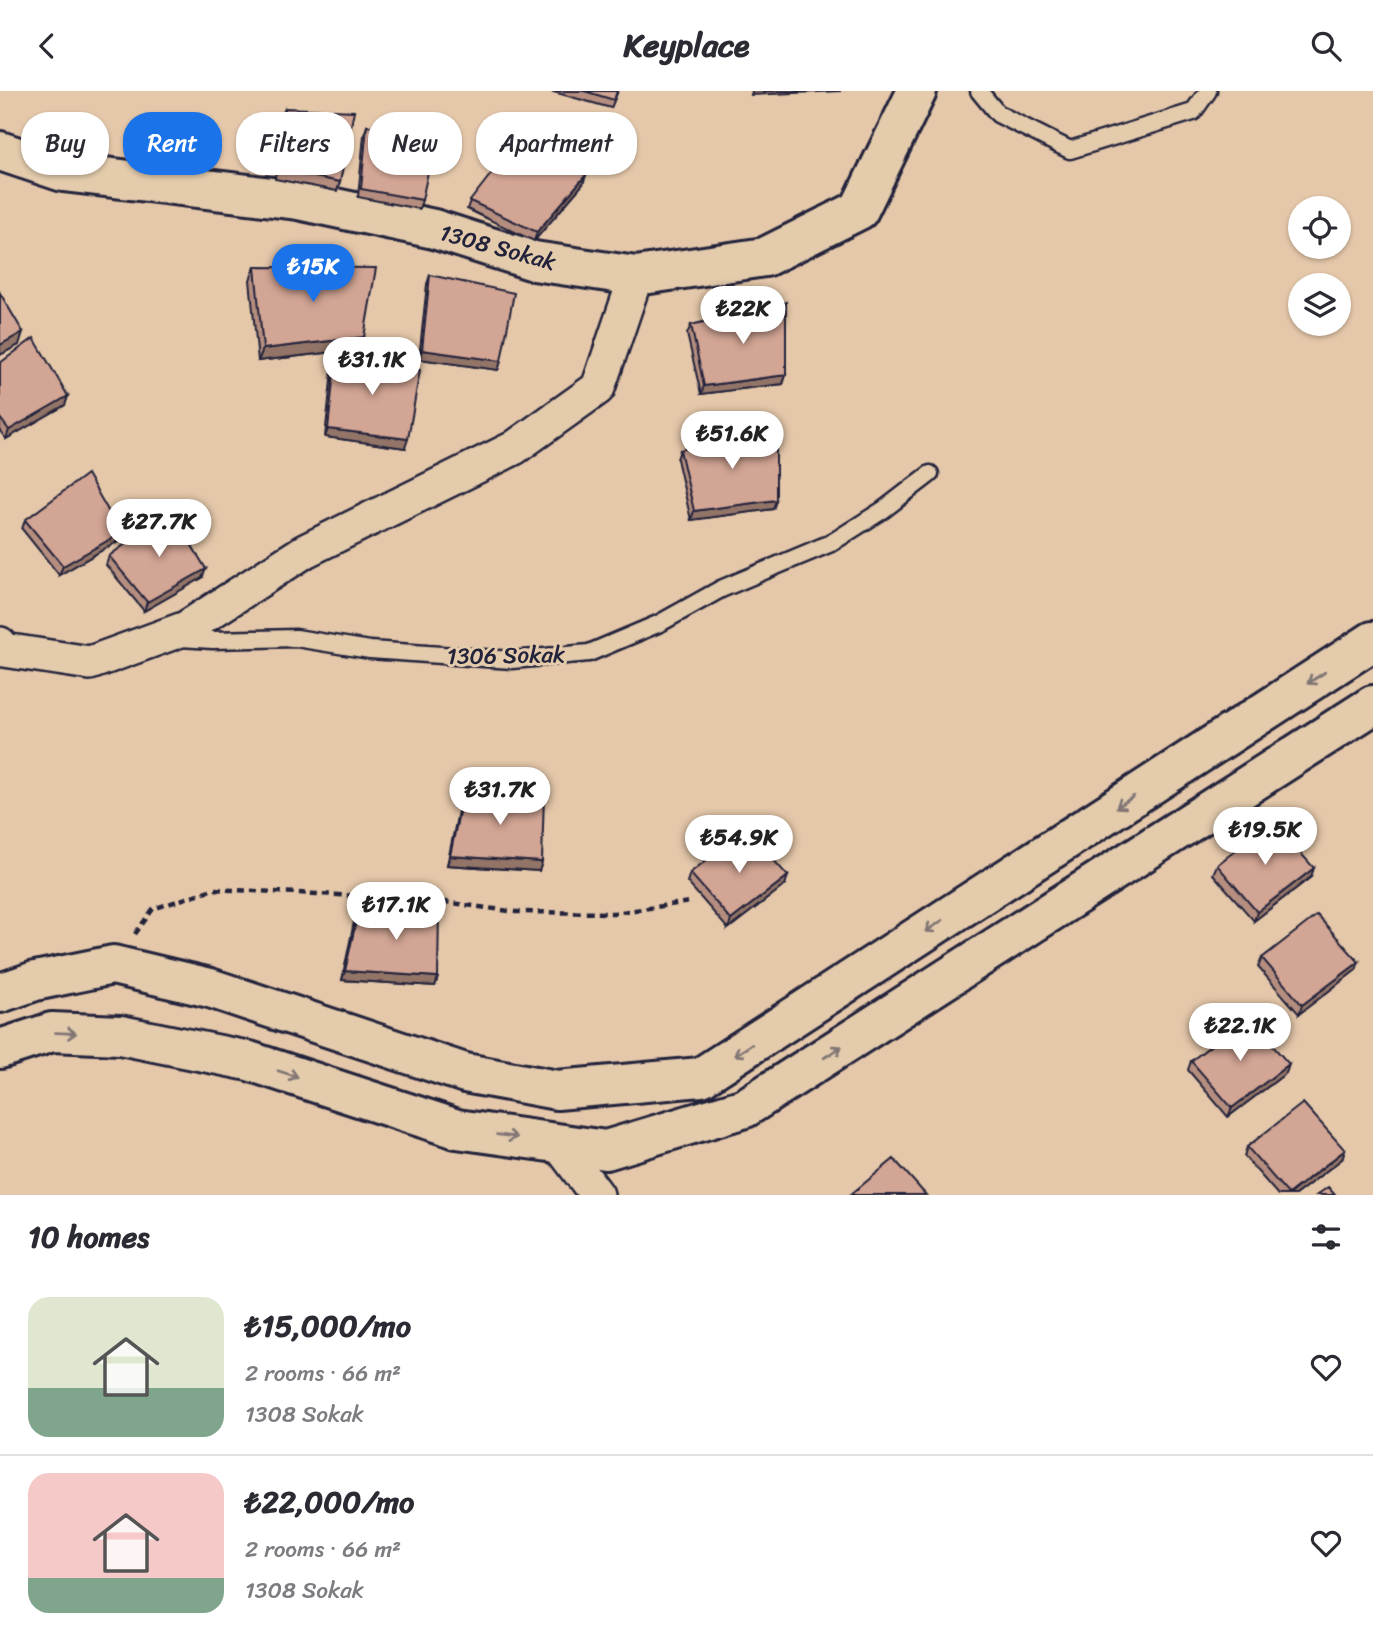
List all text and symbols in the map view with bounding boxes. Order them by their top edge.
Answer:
text: Keyplace [624,17,749,74]
icon: back [28,27,66,65]
icon: search [1307,27,1345,65]
chip: Buy [21,112,109,175]
chip: Rent [123,112,222,175]
chip: Filters [236,112,354,175]
chip: New [368,112,462,175]
chip: Apartment [476,112,637,175]
map controls [1288,196,1351,336]
button: locate [1288,196,1351,259]
street label: 1308 Sokak [435,212,561,283]
pin: ₺15K [272,245,354,304]
text: ₺15K [288,246,338,287]
button: layers [1288,273,1351,336]
pin: ₺22K [702,287,784,346]
text: ₺22K [716,288,770,329]
pin: ₺31.1K [315,337,429,397]
text: ₺31.1K [339,339,405,380]
pin: ₺51.6K [675,411,789,471]
text: ₺51.6K [697,413,767,454]
pin: ₺27.7K [102,499,216,559]
text: ₺27.7K [122,501,196,542]
street label: 1306 Sokak [447,634,565,677]
one-way arrow [1307,671,1326,685]
pin: ₺31.7K [443,767,557,827]
text: ₺31.7K [465,769,535,810]
one-way arrow [1116,795,1135,809]
pin: ₺19.5K [1208,807,1322,867]
text: ₺19.5K [1229,809,1301,850]
pin: ₺54.9K [682,815,796,875]
text: ₺54.9K [701,817,777,858]
pin: ₺17.1K [339,883,453,942]
text: ₺17.1K [363,884,429,925]
one-way arrow [925,920,945,934]
pin: ₺22.1K [1183,1003,1297,1063]
text: ₺22.1K [1205,1005,1275,1046]
one-way arrow [54,1026,77,1040]
one-way arrow [734,1043,754,1057]
one-way arrow [823,1044,842,1059]
one-way arrow [277,1069,299,1081]
one-way arrow [495,1130,518,1143]
text: 10 homes [28,1210,149,1264]
icon: filters [1307,1218,1345,1256]
text: ₺15,000/mo [245,1299,411,1353]
icon: home [84,1325,168,1409]
icon: heart [1307,1348,1345,1386]
text: 2 rooms · 66 m² [245,1353,401,1394]
text: 1308 Sokak [245,1394,364,1435]
text: ₺22,000/mo [245,1475,414,1529]
icon: home [84,1501,168,1585]
icon: heart [1307,1524,1345,1562]
text: 2 rooms · 66 m² [245,1529,401,1570]
text: 1308 Sokak [245,1570,364,1611]

